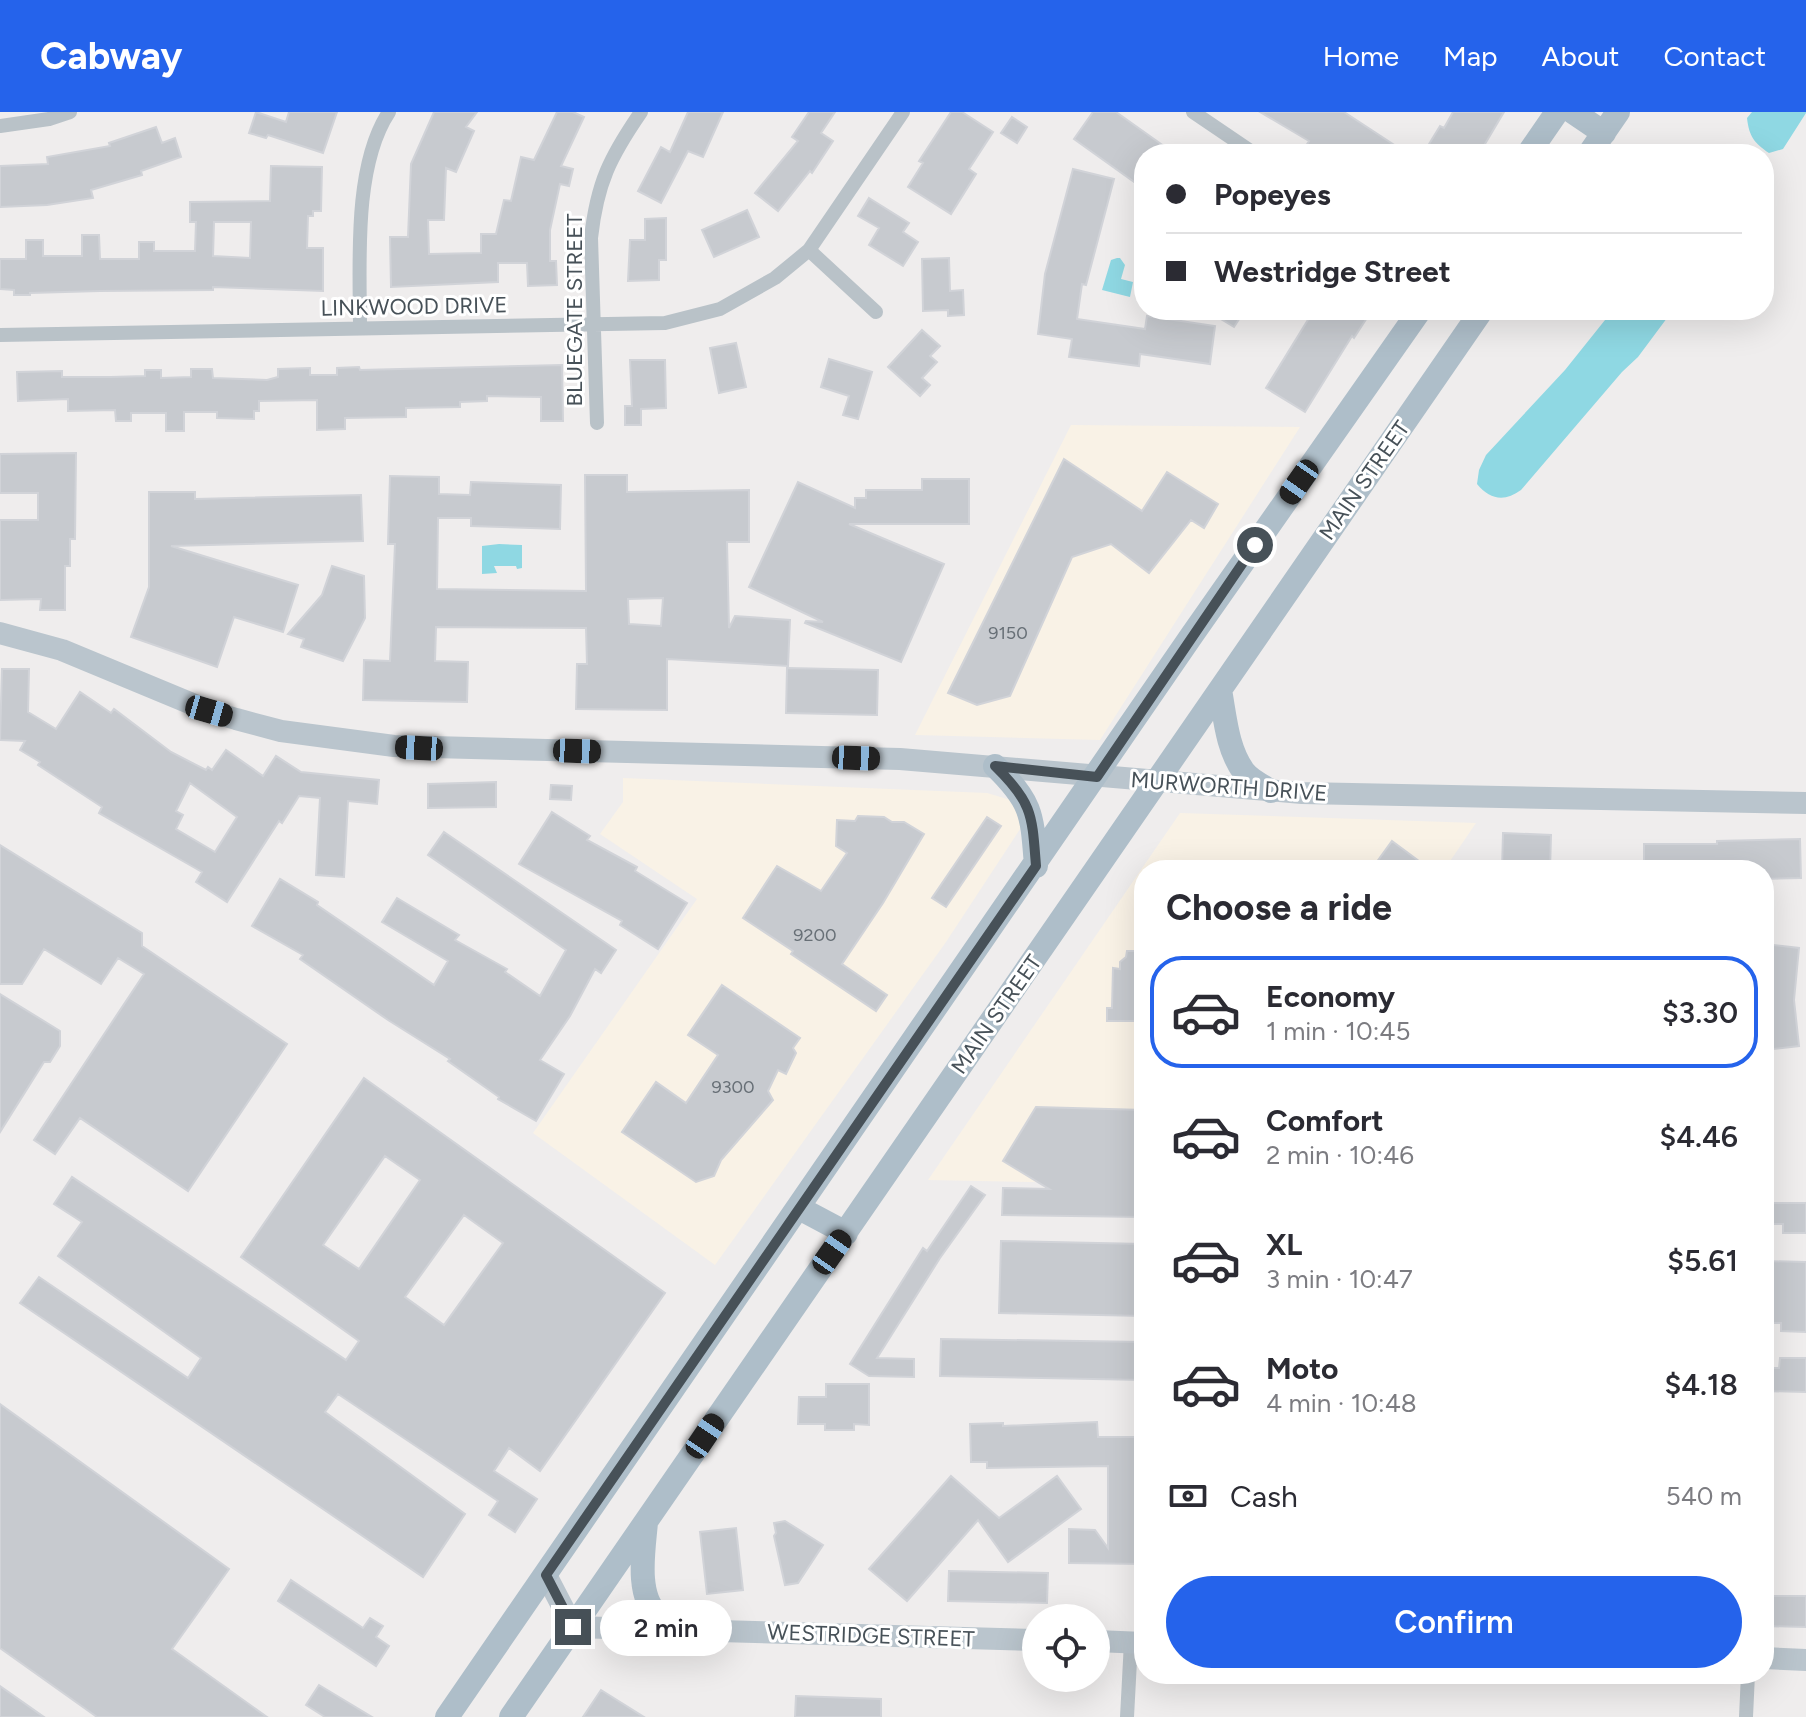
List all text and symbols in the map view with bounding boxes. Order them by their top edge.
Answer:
text: Cabway [40,33,182,79]
text: Home [1323,39,1399,73]
text: Map [1443,39,1498,73]
text: About [1542,39,1619,73]
text: Contact [1663,39,1766,73]
text: Popeyes [1214,176,1331,213]
street label: BLUEGATE STREET [561,214,588,406]
text: Westridge Street [1214,253,1451,290]
street label: LINKWOOD DRIVE [320,291,508,322]
street label: MAIN STREET [1313,415,1415,545]
car [1275,455,1323,509]
route start [1237,527,1273,563]
house number: 9150 [988,622,1028,644]
car [183,693,235,729]
car [394,735,444,761]
car [553,738,601,764]
car [832,745,880,771]
street label: MURWORTH DRIVE [1130,766,1328,807]
text: Choose a ride [1166,886,1392,929]
house number: 9200 [793,924,837,946]
street label: MAIN STREET [945,949,1047,1079]
icon: car [1170,976,1242,1048]
text: Economy [1266,978,1395,1015]
text: $3.30 [1662,994,1738,1031]
text: 1 min · 10:45 [1266,1015,1410,1047]
house number: 9300 [711,1076,755,1098]
icon: car [1170,1100,1242,1172]
text: Comfort [1266,1102,1384,1139]
text: $4.46 [1659,1118,1738,1155]
text: 2 min · 10:46 [1266,1139,1414,1171]
icon: car [1170,1224,1242,1296]
car [808,1225,856,1279]
text: XL [1266,1226,1302,1263]
text: $5.61 [1667,1242,1738,1279]
text: 3 min · 10:47 [1266,1263,1413,1295]
icon: car [1170,1348,1242,1420]
text: Moto [1266,1350,1338,1387]
text: $4.18 [1665,1366,1738,1403]
text: 4 min · 10:48 [1266,1387,1417,1419]
car [682,1409,728,1463]
icon: cash [1166,1474,1210,1518]
text: Cash [1230,1478,1298,1515]
text: 540 m [1666,1480,1742,1512]
button: Confirm [1166,1576,1742,1668]
callout: 2 min [601,1599,733,1655]
map controls [1022,1604,1110,1692]
button: locate [1022,1604,1110,1692]
route end [555,1609,591,1645]
text: 2 min [634,1612,698,1644]
street label: WESTRIDGE STREET [767,1618,975,1653]

